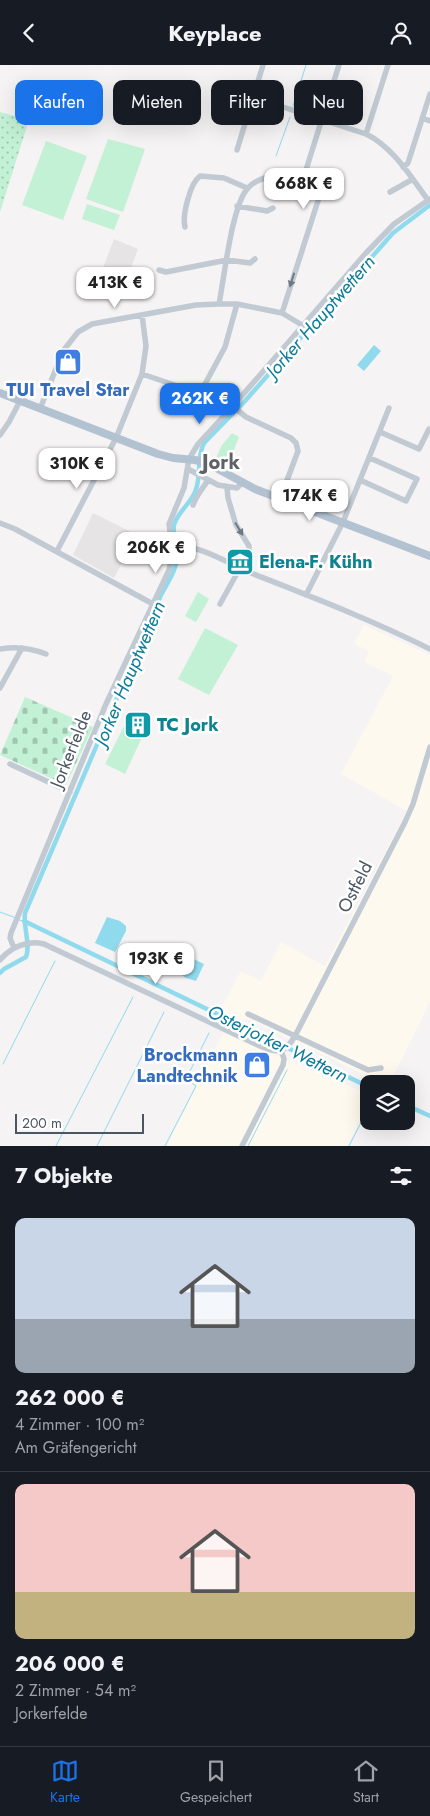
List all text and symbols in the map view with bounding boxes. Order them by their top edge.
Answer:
text: Keyplace [168,17,262,49]
icon: back [15,19,43,47]
icon: person [387,19,415,47]
chip: Kaufen [15,80,103,125]
chip: Mieten [113,80,201,125]
chip: Filter [211,80,284,125]
chip: Neu [294,80,363,125]
pin: 668K € [263,167,345,210]
text: 668K € [275,172,333,195]
water label: Jorker Hauptwettern [257,249,381,387]
pin: 413K € [74,267,156,309]
text: 413K € [87,271,143,294]
one-way arrow [288,273,296,288]
shop icon: TUI Travel Star [53,347,83,377]
place label: TUI Travel Star [6,377,130,403]
pin: 262K € [159,383,241,425]
text: 262K € [171,387,229,410]
pin: 310K € [36,447,118,490]
district label: Jork [198,448,241,477]
text: 310K € [49,452,105,475]
pin: 174K € [269,479,351,522]
text: 174K € [282,484,338,507]
one-way arrow [235,523,244,536]
pin: 206K € [115,531,197,574]
text: 206K € [127,536,185,559]
museum icon: Elena-F. Kühn [225,547,255,577]
place label: Elena-F. Kühn [259,549,373,575]
water label: Jorker Hauptwettern [85,597,172,753]
street label: Jorkerfelde [43,706,98,794]
building icon: TC Jork [123,710,153,740]
place label: TC Jork [157,712,219,738]
street label: Ostfeld [331,857,379,917]
pin: 193K € [115,943,197,985]
text: 193K € [128,947,184,970]
water label: Osterjorker Wettern [203,998,353,1089]
place label: Brockmann Landtechnik [136,1042,239,1089]
shop icon: Brockmann Landtechnik [242,1050,272,1080]
map controls [360,1075,415,1130]
button: layers [360,1075,415,1130]
scale bar [15,1111,144,1134]
text: 200 m [22,1113,62,1133]
text: 7 Objekte [15,1161,113,1191]
icon: filters [387,1162,415,1190]
icon: home [170,1251,260,1341]
text: 262 000 € [15,1383,125,1413]
text: 4 Zimmer · 100 m² [15,1413,144,1436]
text: Am Gräfengericht [15,1436,137,1459]
icon: home [170,1516,260,1606]
text: 206 000 € [15,1649,125,1679]
text: 2 Zimmer · 54 m² [15,1679,136,1702]
text: Jorkerfelde [15,1702,87,1725]
tab: Karte [50,1757,80,1807]
tab: Gespeichert [180,1757,252,1807]
tab: Start [352,1757,380,1807]

